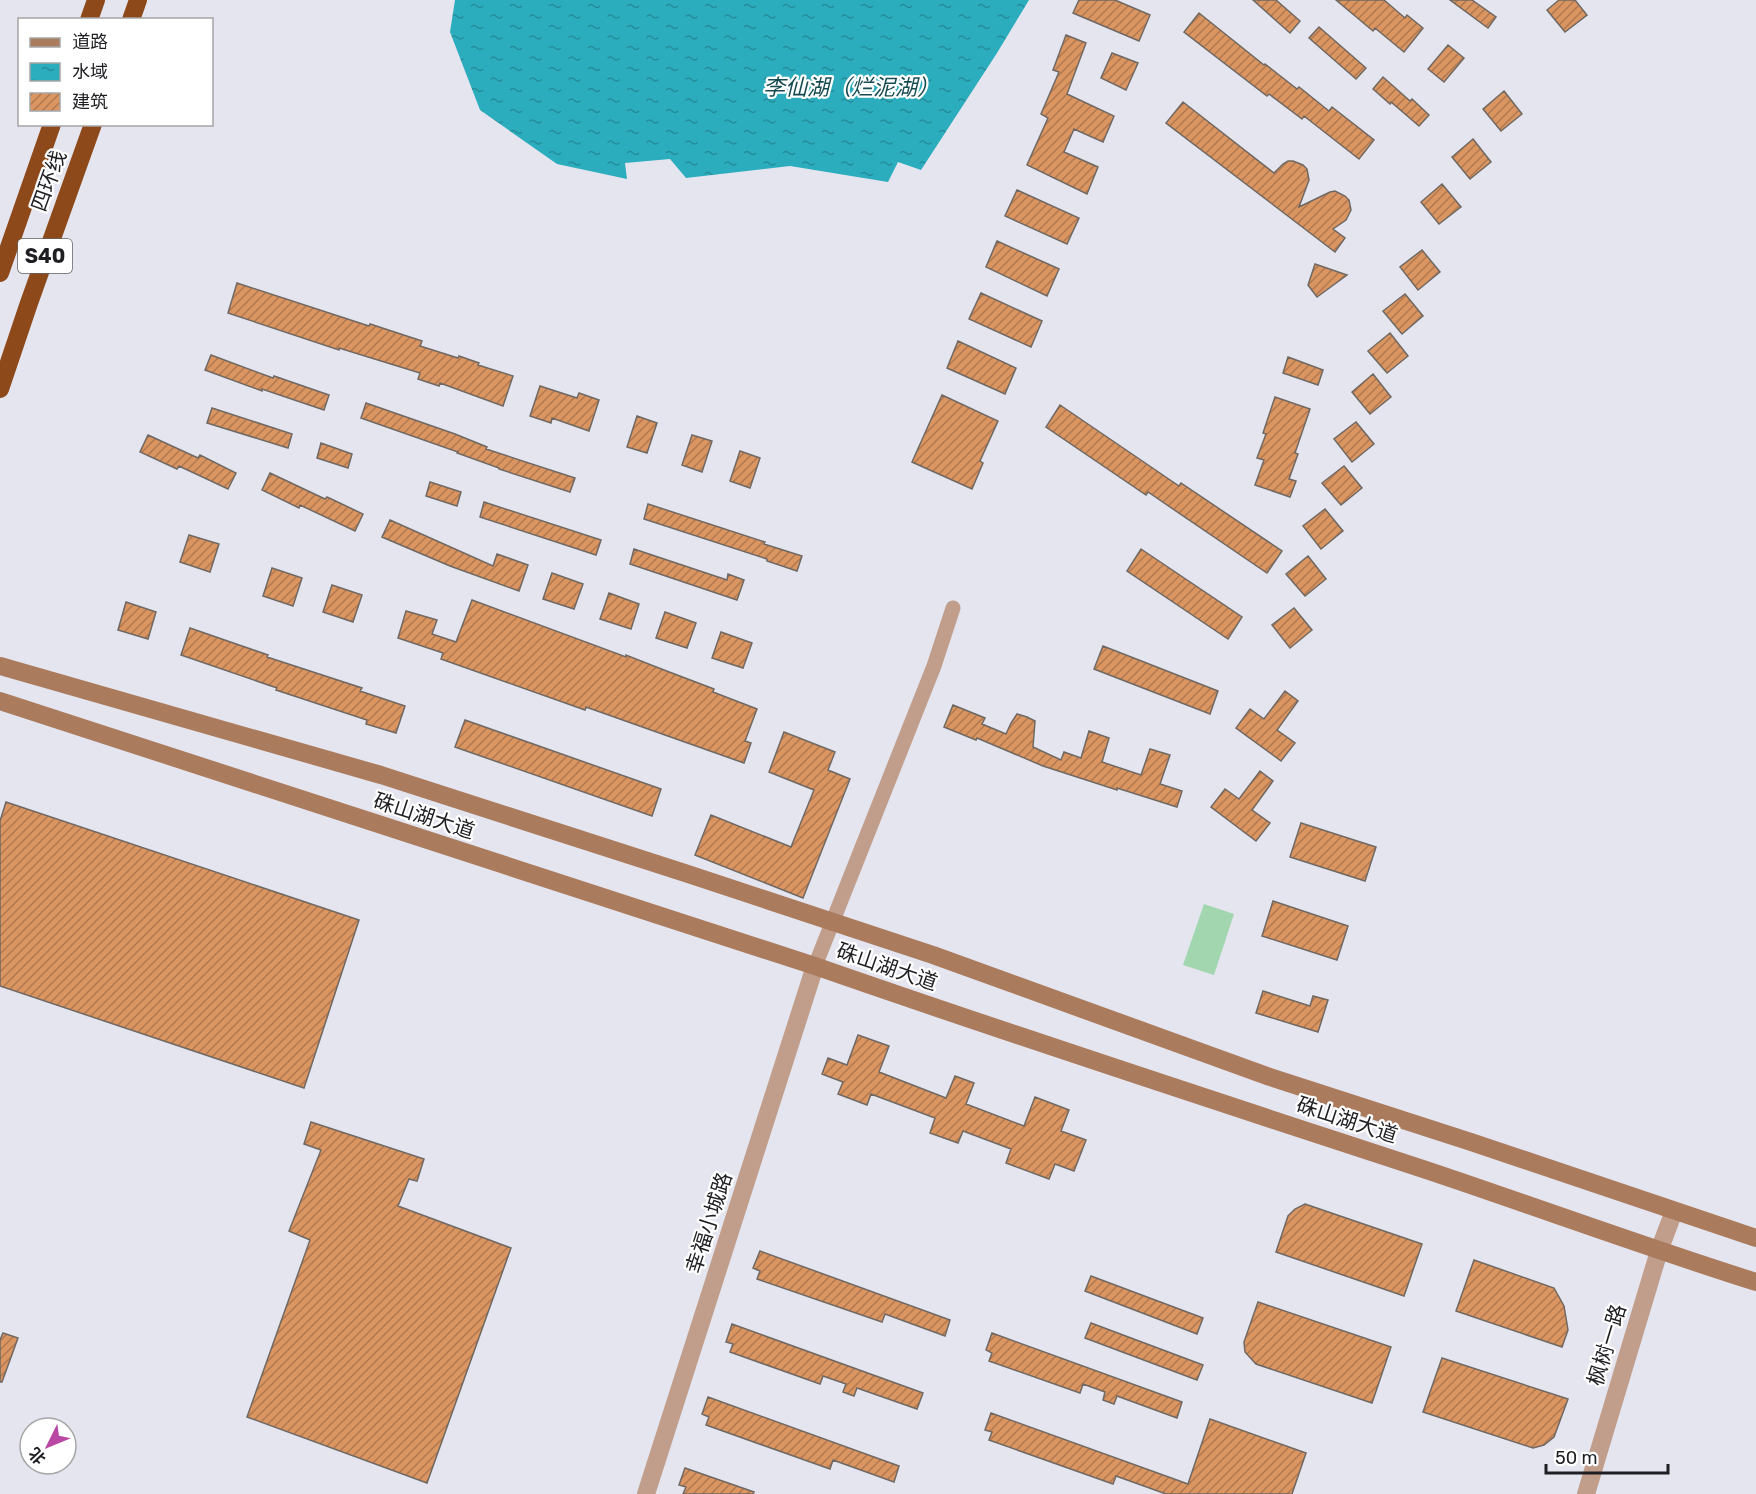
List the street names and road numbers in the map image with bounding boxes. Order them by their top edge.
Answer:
street label: 四环线 [26,147,71,215]
road number: S40 [18,239,72,273]
street label: 硃山湖大道 [370,787,478,844]
street label: 硃山湖大道 [833,938,941,995]
street label: 硃山湖大道 [1293,1091,1401,1148]
street label: 幸福小城路 [680,1169,737,1277]
street label: 枫树一路 [1582,1301,1631,1389]

